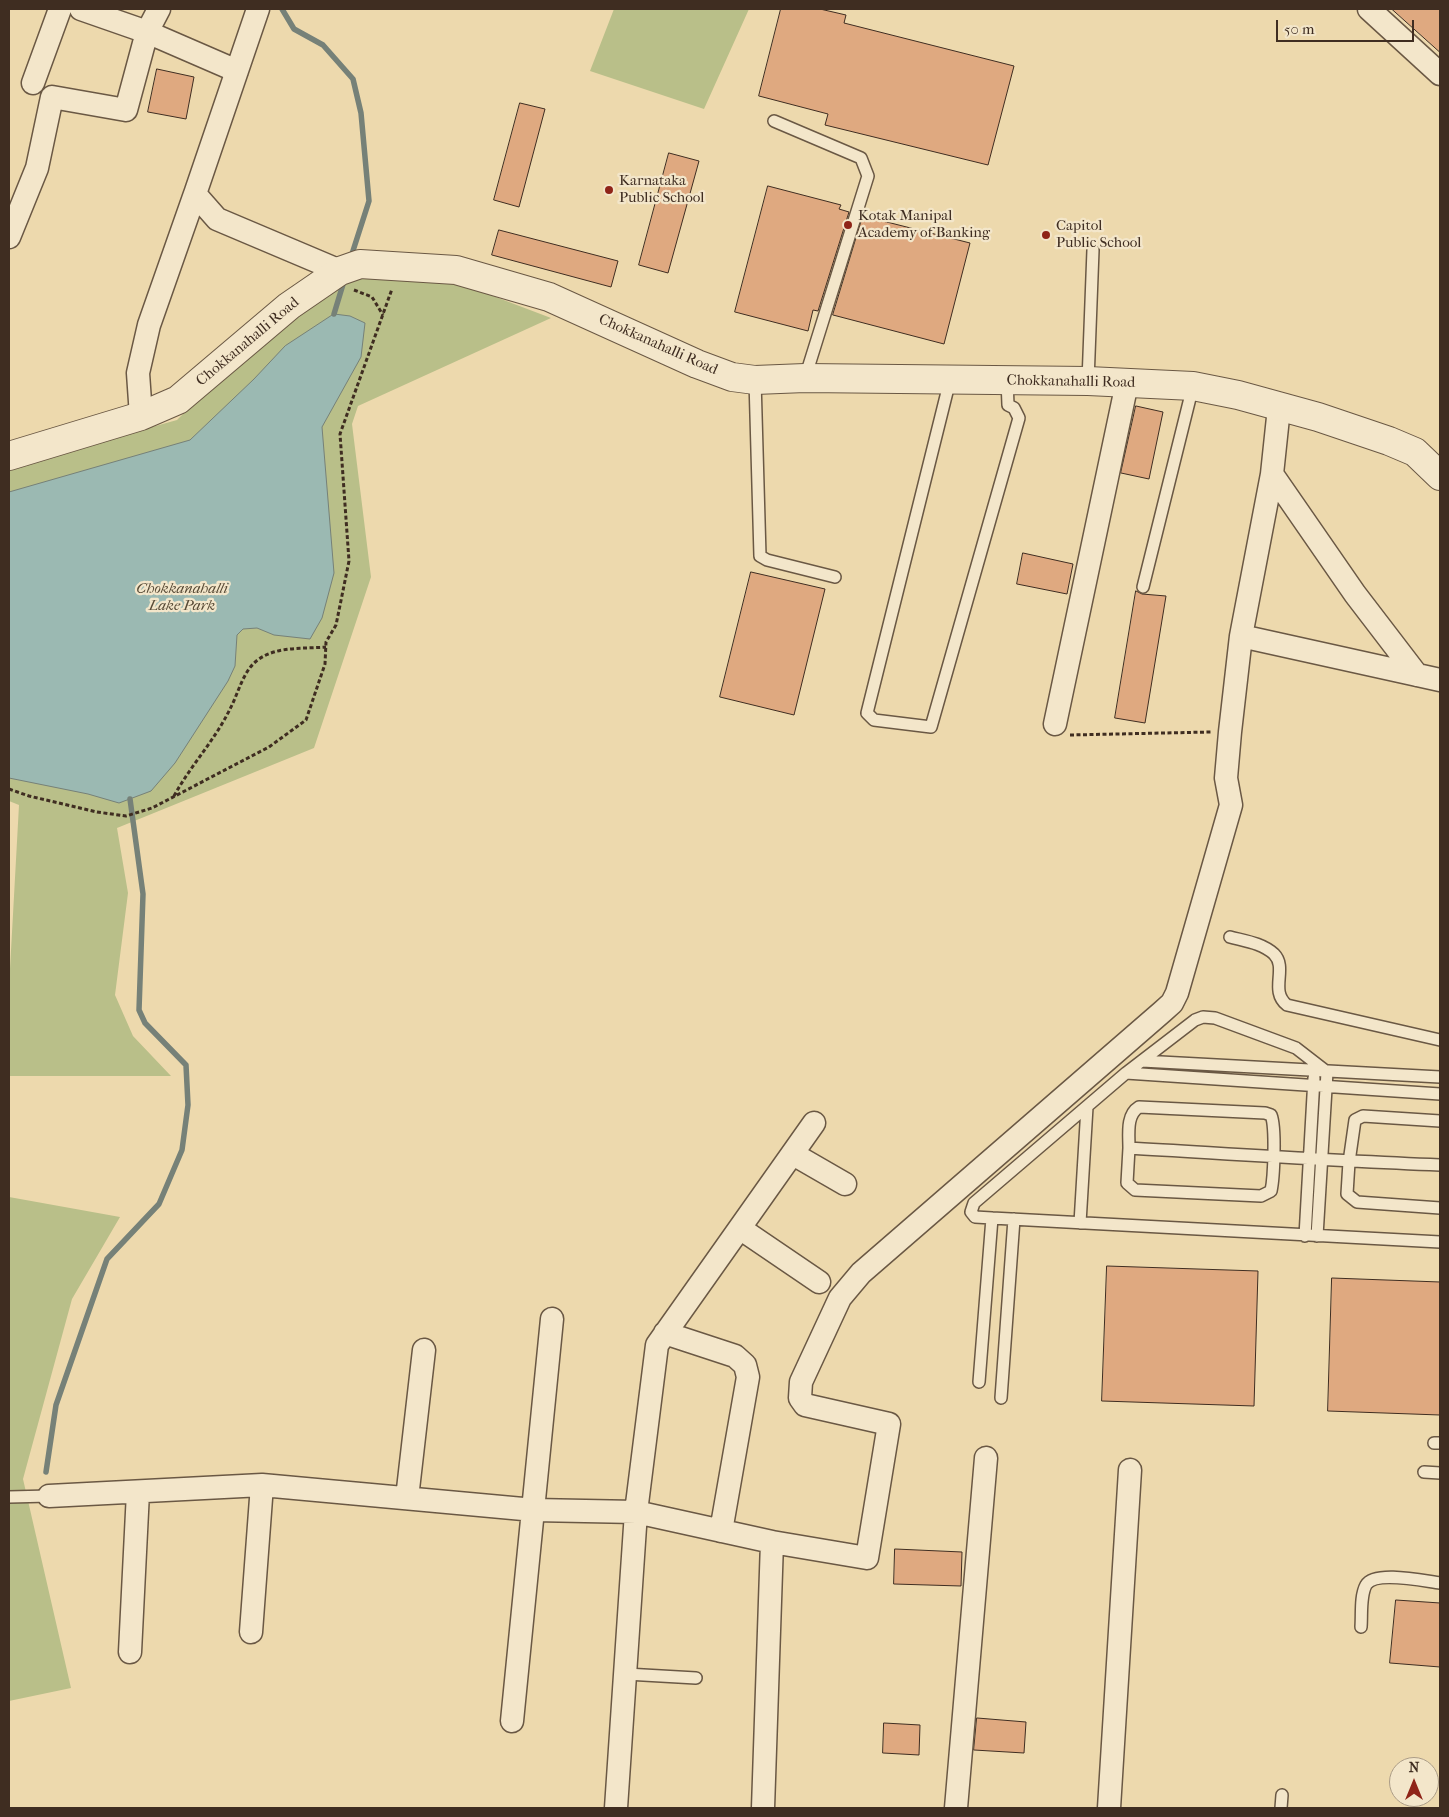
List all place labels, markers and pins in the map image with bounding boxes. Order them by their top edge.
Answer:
place label: Karnataka Public School [619,172,704,207]
marker: Karnataka Public School [603,184,615,196]
place label: Kotak Manipal Academy of Banking [858,207,990,242]
place label: Capitol Public School [1056,217,1141,252]
marker: Kotak Manipal Academy of Banking [842,219,854,231]
marker: Capitol Public School [1040,229,1052,241]

